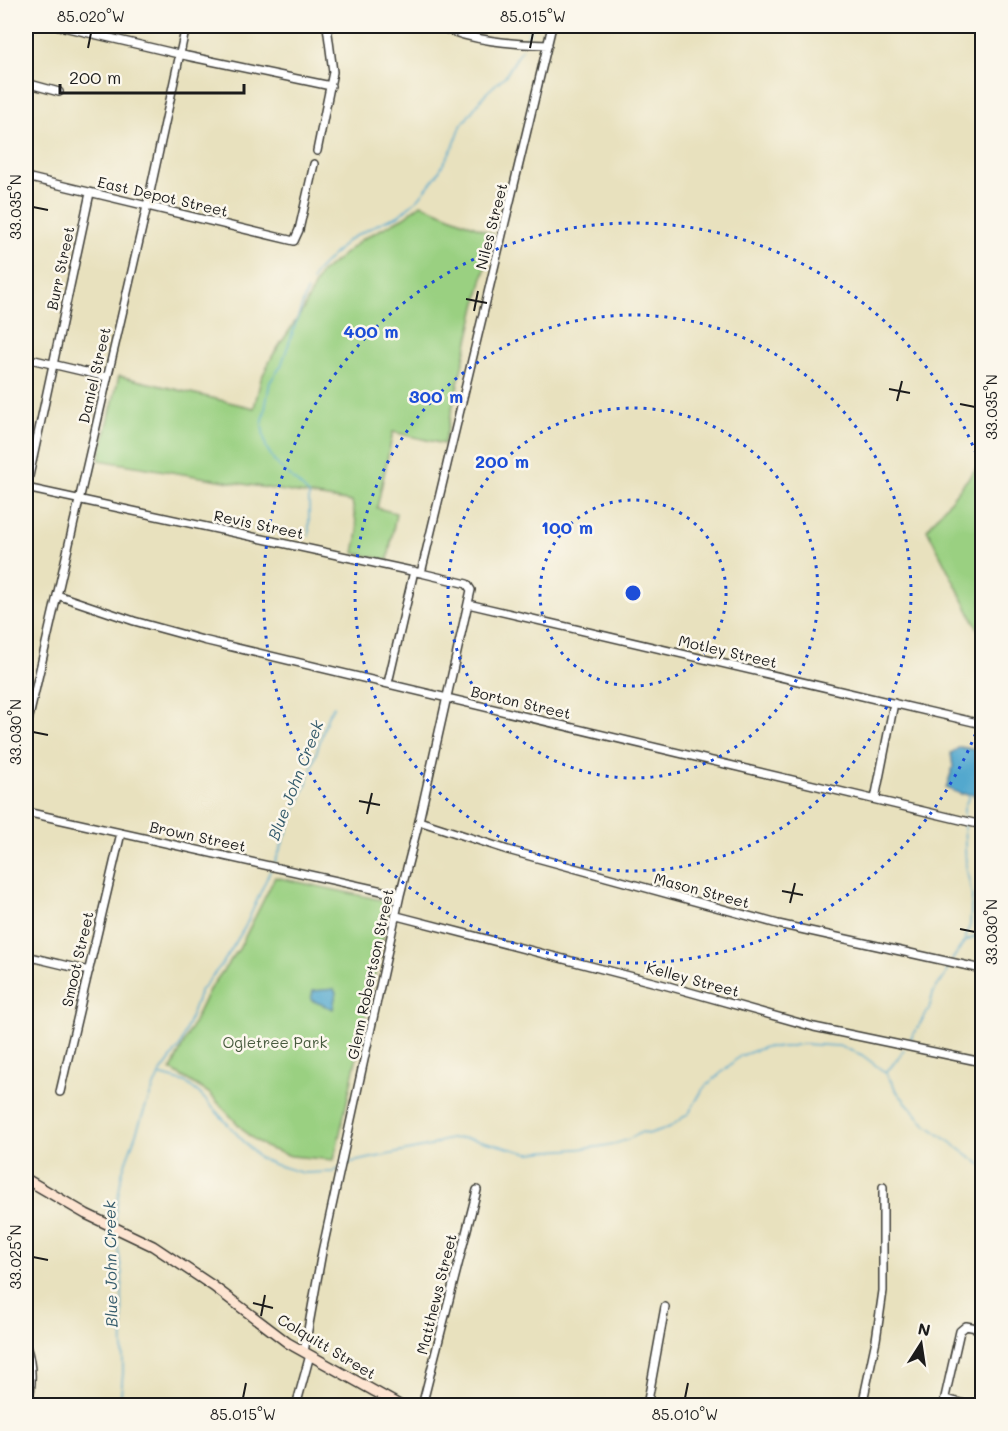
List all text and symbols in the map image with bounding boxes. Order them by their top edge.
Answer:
text: 85.020°W [57,6,125,26]
text: 85.015°W [500,6,566,26]
scale bar [60,57,244,95]
text: 200 m [69,65,121,89]
street label: East Depot Street [96,171,230,221]
text: 33.035°N [5,174,25,240]
street label: Niles Street [471,181,511,271]
street label: Burr Street [41,224,79,312]
text: 400 m [343,319,399,343]
street label: Daniel Street [73,325,115,425]
text: 33.035°N [981,374,1001,440]
text: 300 m [409,384,463,408]
text: 200 m [475,449,529,473]
street label: Revis Street [212,505,306,543]
text: 100 m [541,515,593,539]
centre of rings [623,583,643,603]
street label: Motley Street [677,630,779,672]
street label: Borton Street [469,681,573,723]
text: 33.030°N [5,699,25,765]
water label: Blue John Creek [262,717,328,843]
street label: Brown Street [148,816,248,856]
street label: Mason Street [652,868,752,912]
street label: Glenn Robertson Street [342,887,398,1061]
text: 33.030°N [981,899,1001,965]
street label: Smoot Street [56,909,98,1009]
street label: Kelley Street [644,957,742,1001]
park label: Ogletree Park [222,1032,328,1052]
water label: Blue John Creek [98,1200,122,1328]
text: 33.025°N [5,1224,25,1290]
street label: Matthews Street [411,1232,461,1356]
street label: Colquitt Street [274,1309,380,1383]
north arrow [891,1314,951,1374]
text: N [916,1317,932,1340]
text: 85.015°W [210,1404,276,1424]
text: 85.010°W [652,1404,718,1424]

